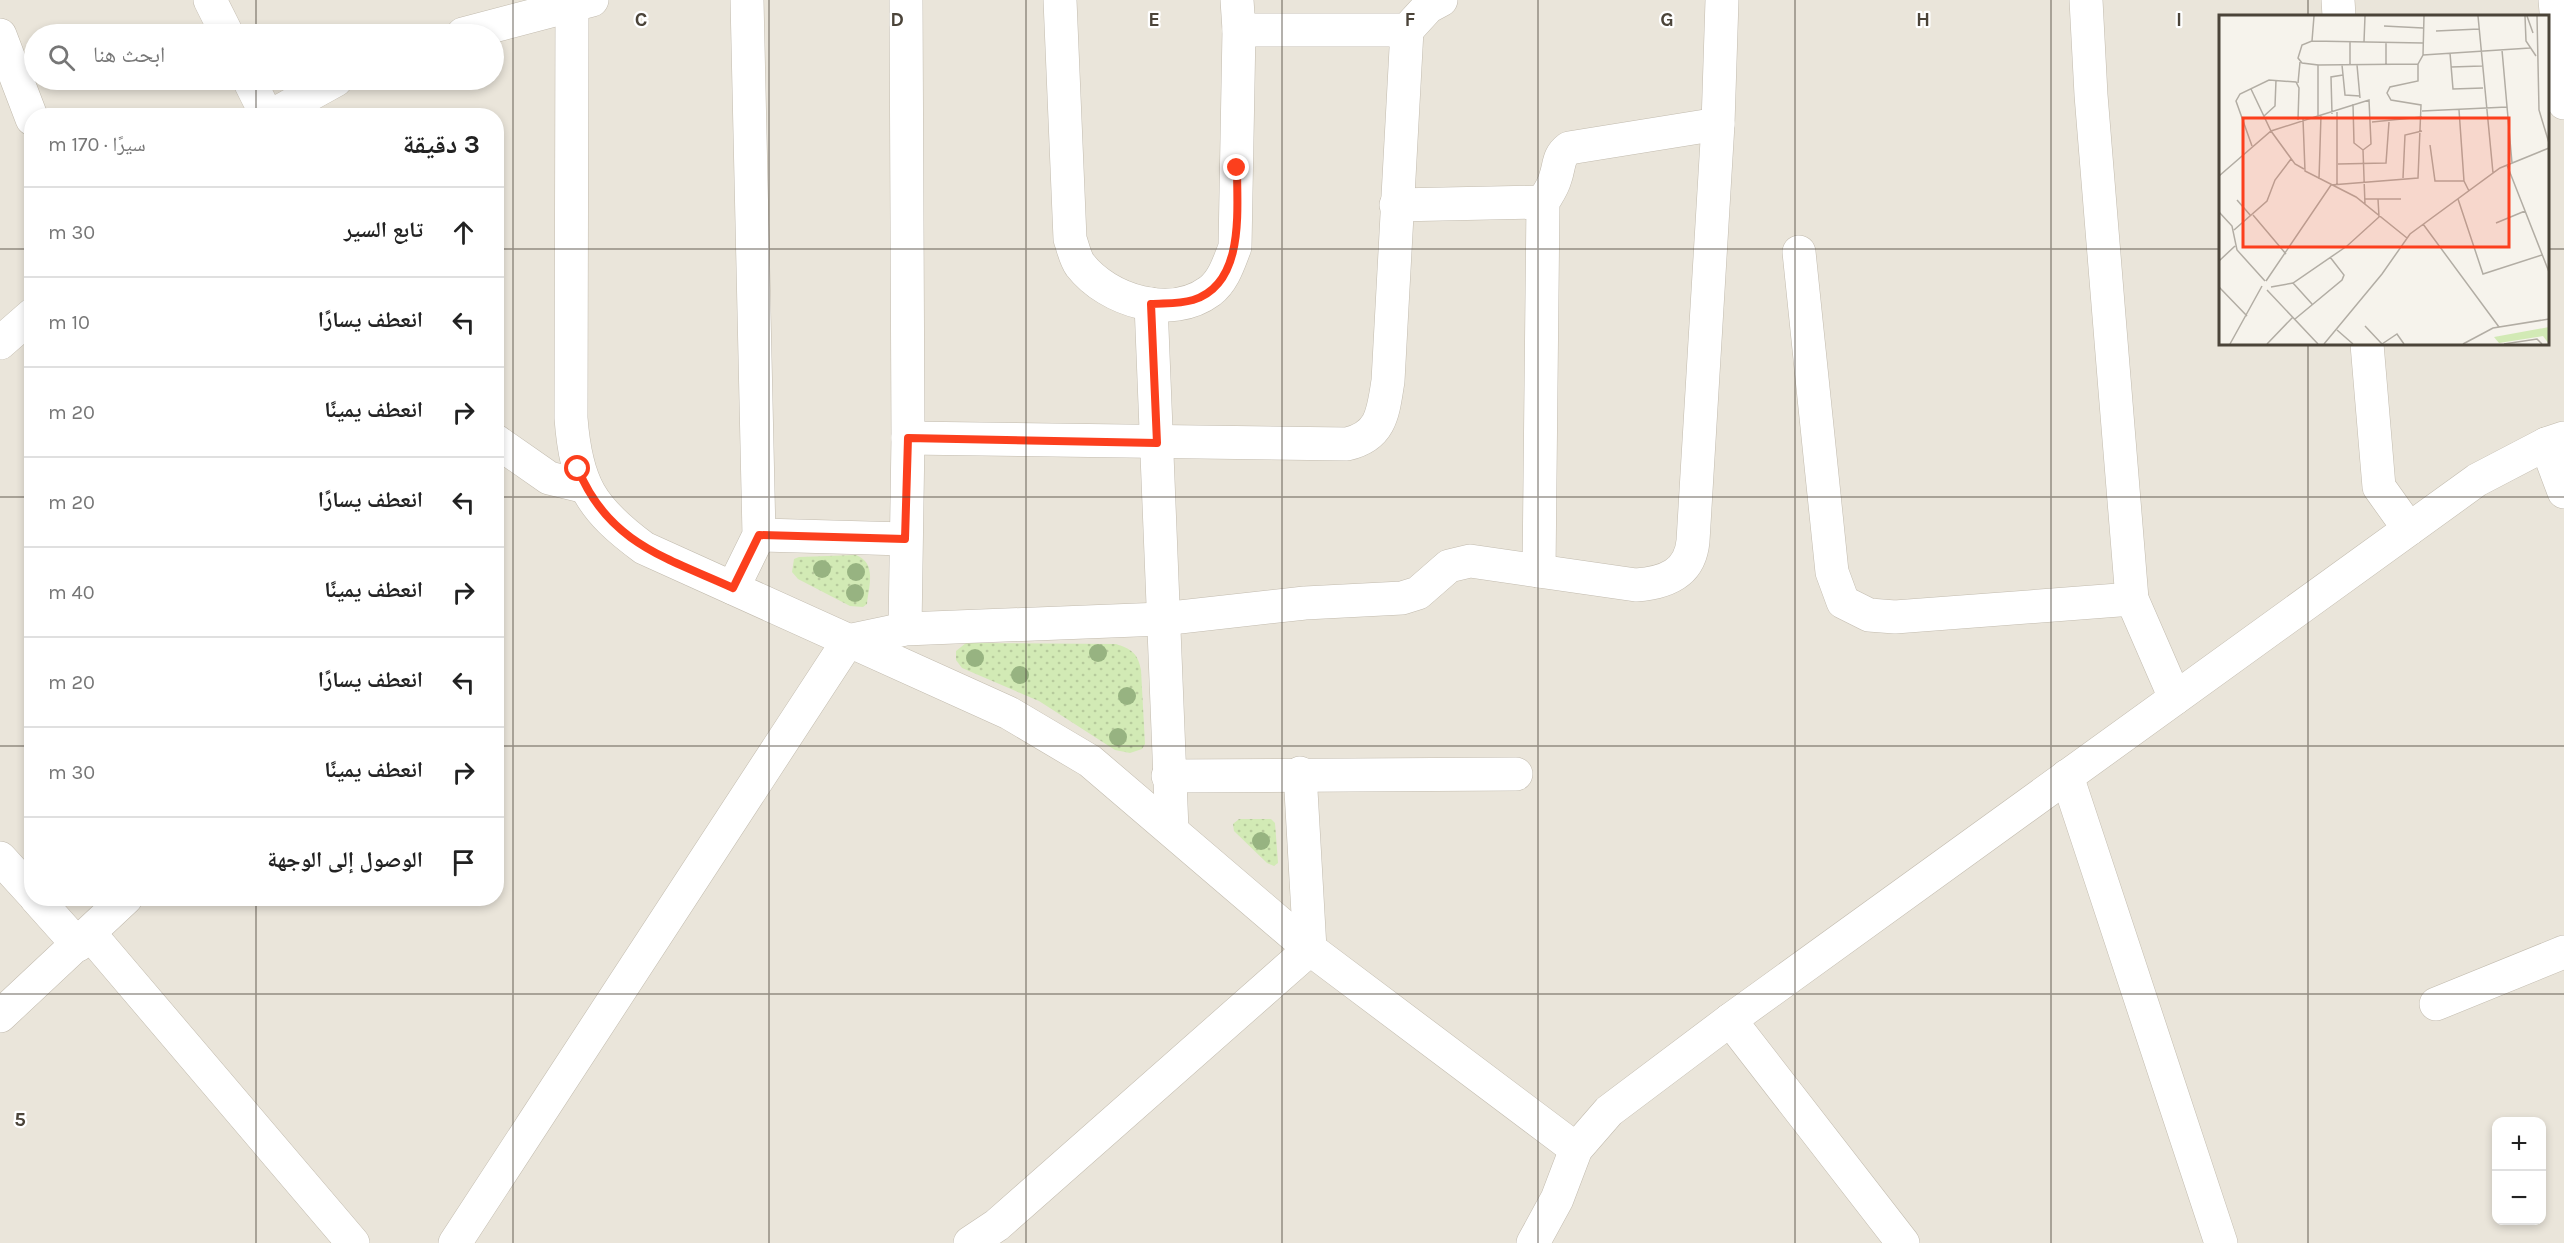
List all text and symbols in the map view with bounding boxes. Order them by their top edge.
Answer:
text: C [635,8,647,31]
text: D [890,8,904,31]
text: E [1148,8,1160,31]
text: F [1405,8,1416,31]
text: G [1660,8,1674,31]
text: H [1916,8,1930,31]
text: I [2176,8,2182,31]
inset map [2219,15,2549,345]
search box [24,24,504,90]
icon: search [45,41,78,74]
text: ابحث هنا [93,42,165,68]
text: 3 دقيقة [403,129,480,160]
text: سيرًا · 170 m [48,133,146,156]
route end [1223,154,1249,180]
icon: ahead [447,216,480,249]
text: تابع السير [344,217,423,243]
text: 30 m [48,221,95,244]
icon: left [447,306,480,339]
text: انعطف يسارًا [318,307,423,333]
text: 10 m [48,311,90,334]
icon: right [447,396,480,429]
text: انعطف يمينًا [324,397,423,423]
text: 20 m [48,401,95,424]
route start [564,455,590,481]
icon: left [447,486,480,519]
text: انعطف يسارًا [318,487,423,513]
text: 20 m [48,491,95,514]
icon: right [447,576,480,609]
text: انعطف يمينًا [324,577,423,603]
text: 40 m [48,581,95,604]
icon: left [447,666,480,699]
text: انعطف يسارًا [318,667,423,693]
text: 20 m [48,671,95,694]
icon: right [447,756,480,789]
text: انعطف يمينًا [324,757,423,783]
text: 30 m [48,761,95,784]
icon: arrive [447,846,480,879]
text: الوصول إلى الوجهة [267,847,423,873]
text: 5 [14,1108,26,1131]
map controls [2492,1117,2546,1225]
button: + [2492,1117,2546,1171]
button: − [2492,1171,2546,1225]

